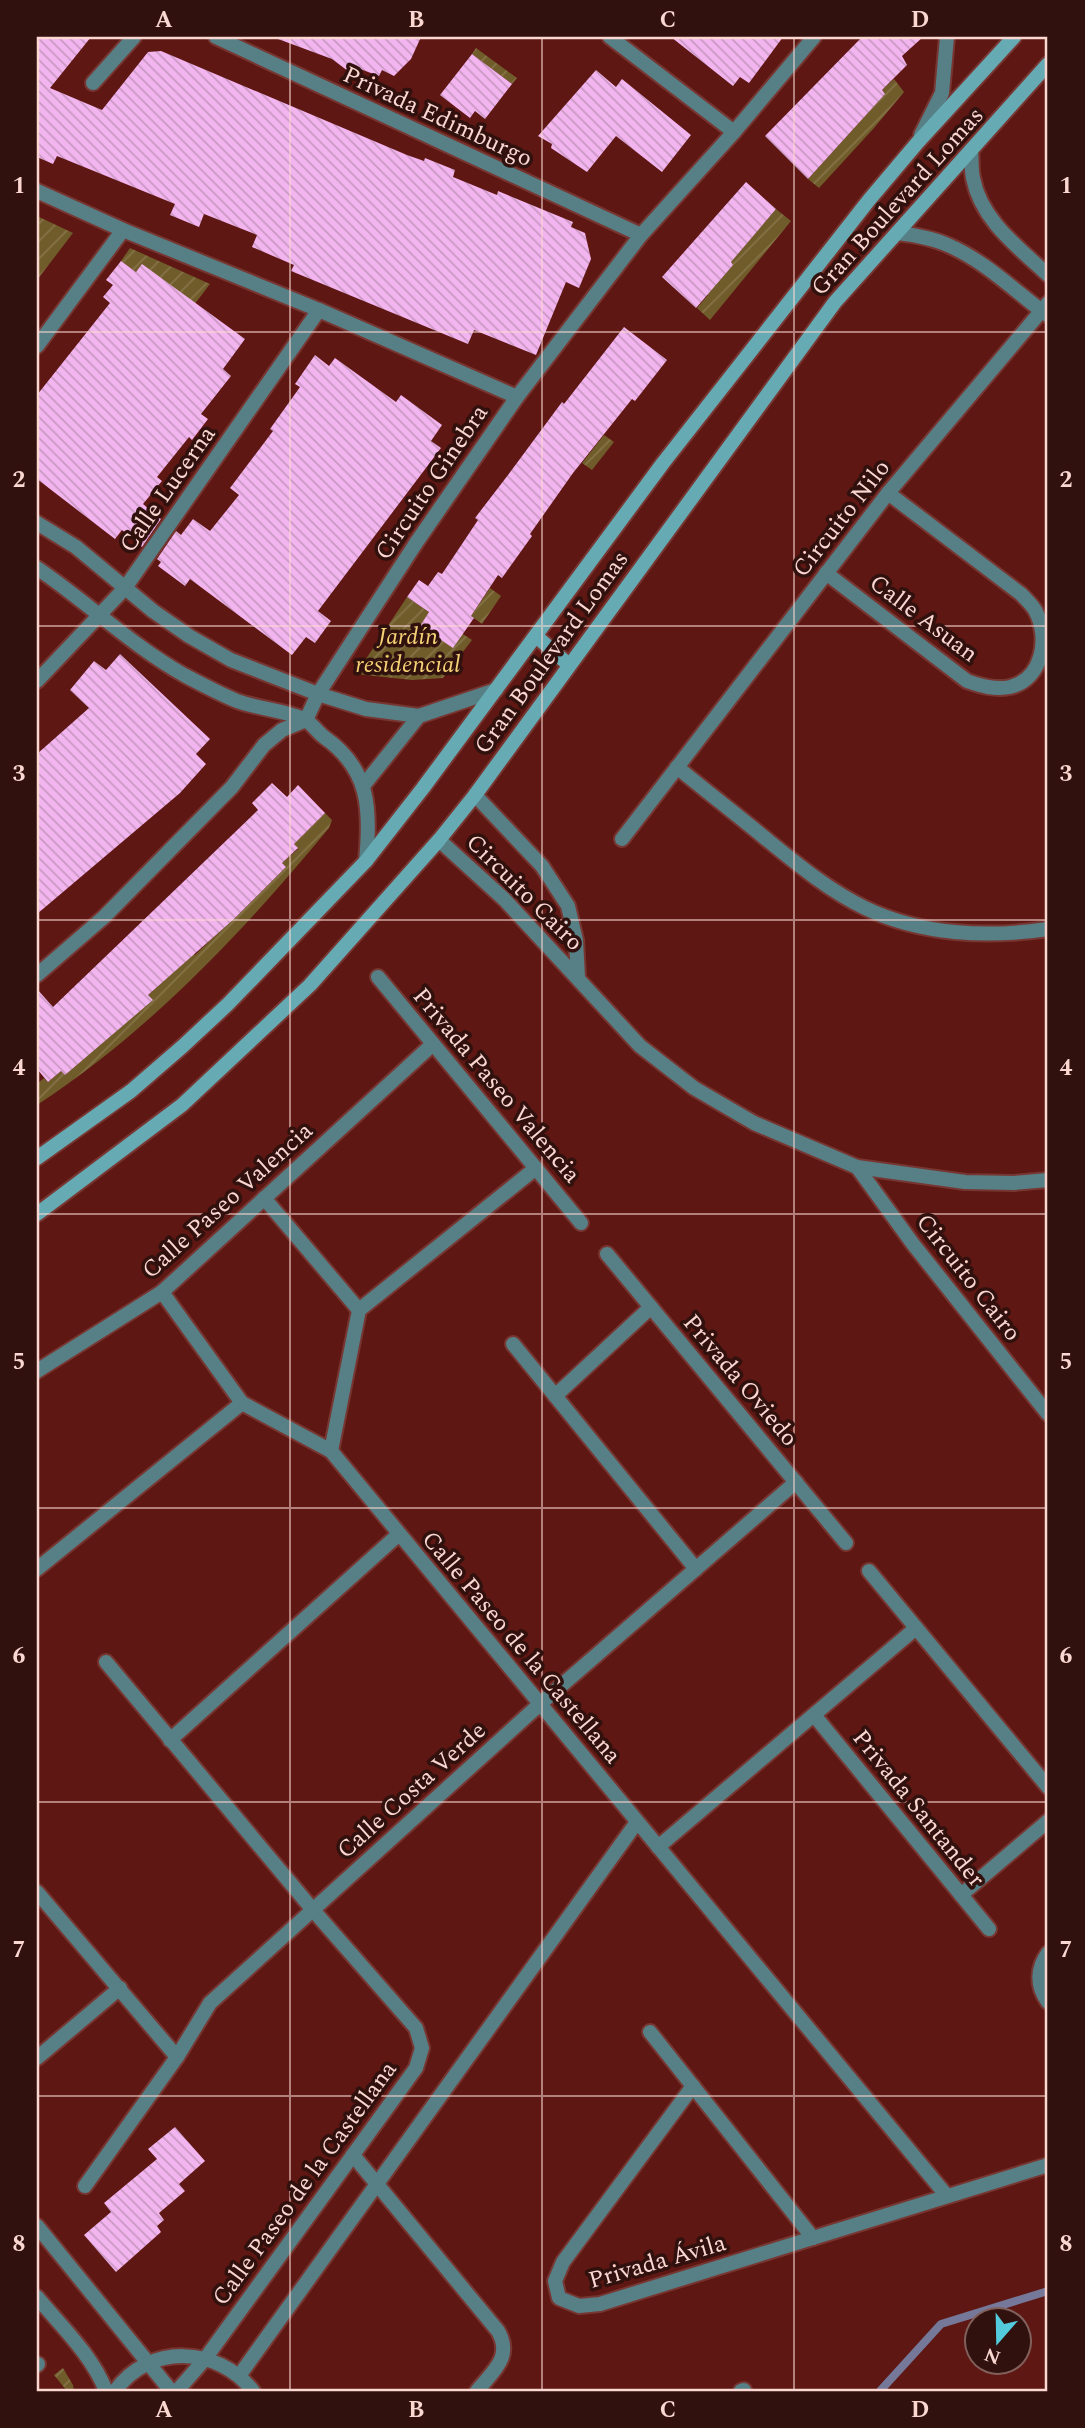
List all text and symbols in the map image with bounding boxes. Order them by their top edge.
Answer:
text: A [155,3,173,38]
text: B [408,3,424,38]
text: C [660,3,676,38]
text: D [911,3,929,38]
street label: Privada Edimburgo [337,57,538,177]
street label: Gran Boulevard Lomas [803,99,993,304]
text: 1 [13,169,25,204]
text: 1 [1060,169,1072,204]
street label: Circuito Ginebra [366,397,497,568]
street label: Calle Lucerna [111,419,225,560]
street label: Circuito Nilo [784,452,899,585]
text: 2 [13,463,26,498]
text: 2 [1060,463,1073,498]
street label: Gran Boulevard Lomas [466,543,638,762]
street label: Calle Asuan [861,566,985,672]
park label: Jardín residencial [356,619,460,683]
text: 3 [13,757,26,792]
text: 3 [1060,757,1073,792]
street label: Circuito Cairo [457,826,591,960]
street label: Privada Paseo Valencia [404,980,589,1191]
text: 4 [13,1051,26,1086]
text: 4 [1060,1051,1073,1086]
street label: Calle Paseo Valencia [134,1114,322,1288]
street label: Circuito Cairo [907,1206,1030,1349]
street label: Privada Oviedo [674,1306,807,1455]
text: 5 [13,1345,25,1380]
text: 5 [1060,1345,1072,1380]
street label: Calle Paseo de la Castellana [413,1523,630,1772]
text: 6 [13,1639,26,1674]
text: 6 [1060,1639,1073,1674]
street label: Calle Costa Verde [329,1714,494,1868]
street label: Privada Santander [843,1722,993,1895]
text: 7 [13,1933,25,1968]
text: 7 [1060,1933,1072,1968]
street label: Calle Paseo de la Castellana [204,2053,406,2313]
street label: Privada Ávila [584,2225,730,2299]
text: 8 [13,2227,25,2262]
text: 8 [1060,2227,1072,2262]
north arrow [962,2306,1032,2376]
text: N [980,2339,1005,2372]
text: A [155,2393,173,2428]
text: B [408,2393,424,2428]
text: C [660,2393,676,2428]
text: D [911,2393,929,2428]

